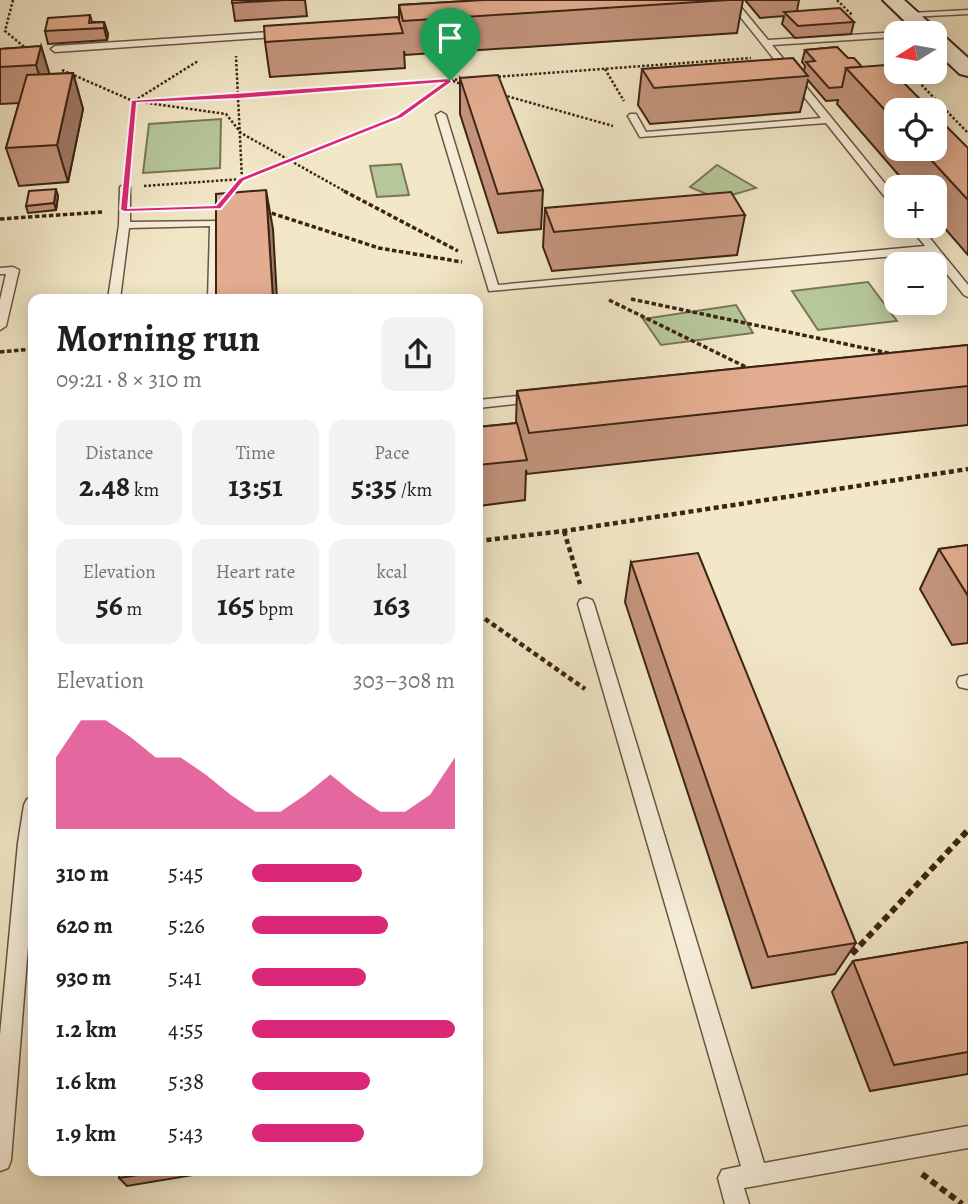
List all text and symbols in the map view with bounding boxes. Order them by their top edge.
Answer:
pin [420,8,480,80]
icon: arrive [431,19,469,57]
north arrow [884,21,947,84]
map controls [884,21,947,315]
button: locate [884,98,947,161]
button: + [884,175,947,238]
button: − [884,252,947,315]
text: Morning run [56,312,260,364]
button: share [381,317,455,391]
text: 09:21 · 8 × 310 m [56,364,202,395]
text: Distance [85,440,153,466]
text: Time [236,440,275,466]
text: Pace [374,440,409,466]
text: 2.48 [79,466,130,506]
text: 13:51 [228,466,283,506]
text: 5:35 [351,466,397,506]
text: km [130,477,159,503]
text: /km [397,477,432,503]
text: Elevation [83,559,156,585]
text: Heart rate [216,559,295,585]
text: kcal [377,559,407,585]
text: 56 [96,585,123,625]
text: 165 [217,585,255,625]
text: 163 [373,585,411,625]
text: m [123,596,142,622]
text: bpm [255,596,294,622]
text: Elevation [56,665,144,696]
text: 303–308 m [353,665,455,696]
text: 310 m [56,858,109,889]
text: 5:45 [168,858,204,889]
text: 620 m [56,910,113,941]
text: 5:26 [168,910,205,941]
text: 930 m [56,962,111,993]
text: 5:41 [168,962,202,993]
text: 1.2 km [56,1014,117,1045]
text: 4:55 [168,1014,204,1045]
text: 1.6 km [56,1066,116,1097]
text: 5:38 [168,1066,204,1097]
text: 1.9 km [56,1118,116,1149]
text: 5:43 [168,1118,203,1149]

